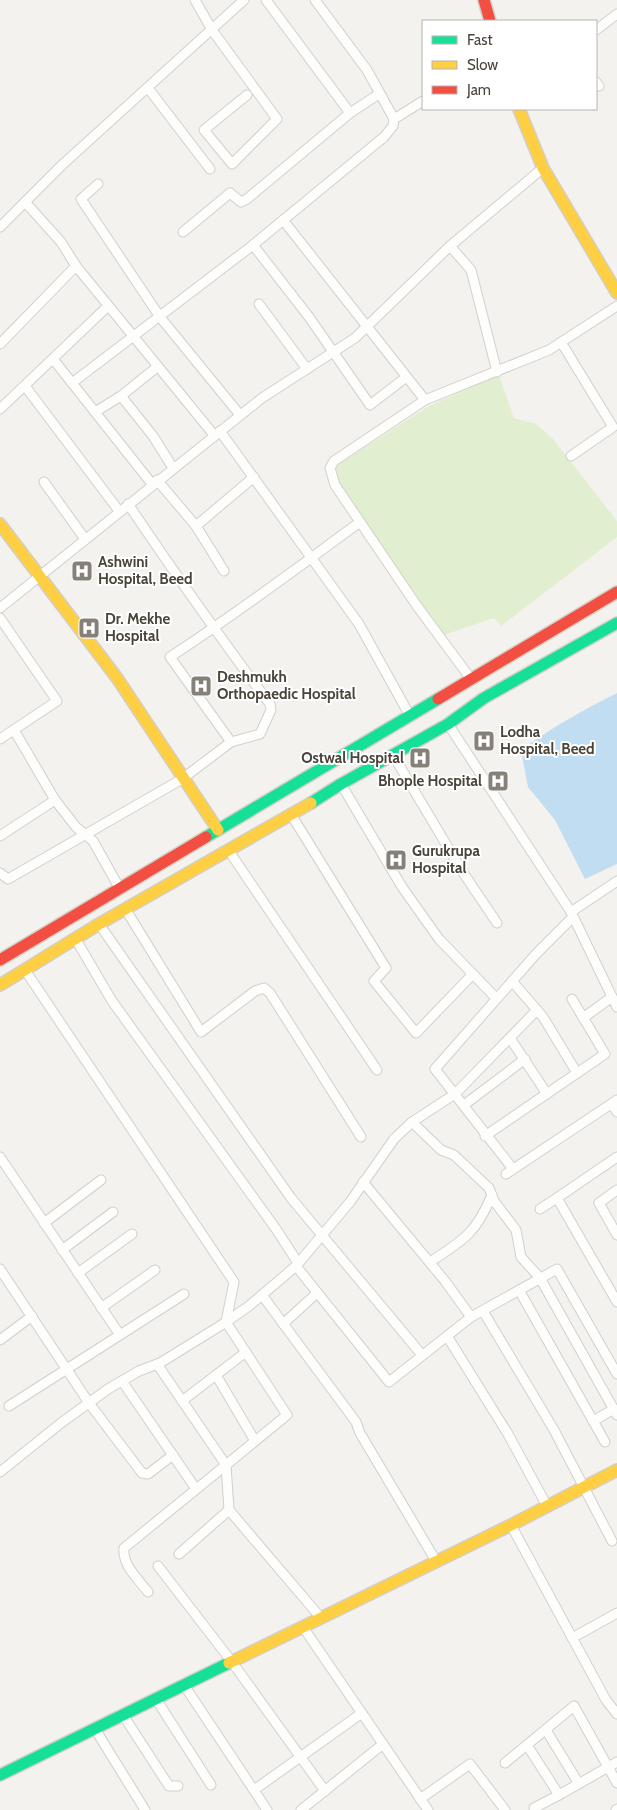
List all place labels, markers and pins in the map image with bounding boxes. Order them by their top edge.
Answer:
place label: Ashwini Hospital, Beed [98,553,193,588]
hospital icon: Ashwini Hospital, Beed [70,559,94,583]
place label: Dr. Mekhe Hospital [105,610,170,645]
hospital icon: Dr. Mekhe Hospital [77,616,101,640]
place label: Deshmukh Orthopaedic Hospital [217,668,356,703]
hospital icon: Deshmukh Orthopaedic Hospital [189,674,213,698]
place label: Lodha Hospital, Beed [500,723,595,758]
hospital icon: Lodha Hospital, Beed [472,729,496,753]
hospital icon: Ostwal Hospital [408,746,432,770]
place label: Ostwal Hospital [301,749,404,767]
hospital icon: Bhople Hospital [486,769,510,793]
place label: Bhople Hospital [378,772,482,790]
place label: Gurukrupa Hospital [412,842,480,877]
hospital icon: Gurukrupa Hospital [384,848,408,872]

